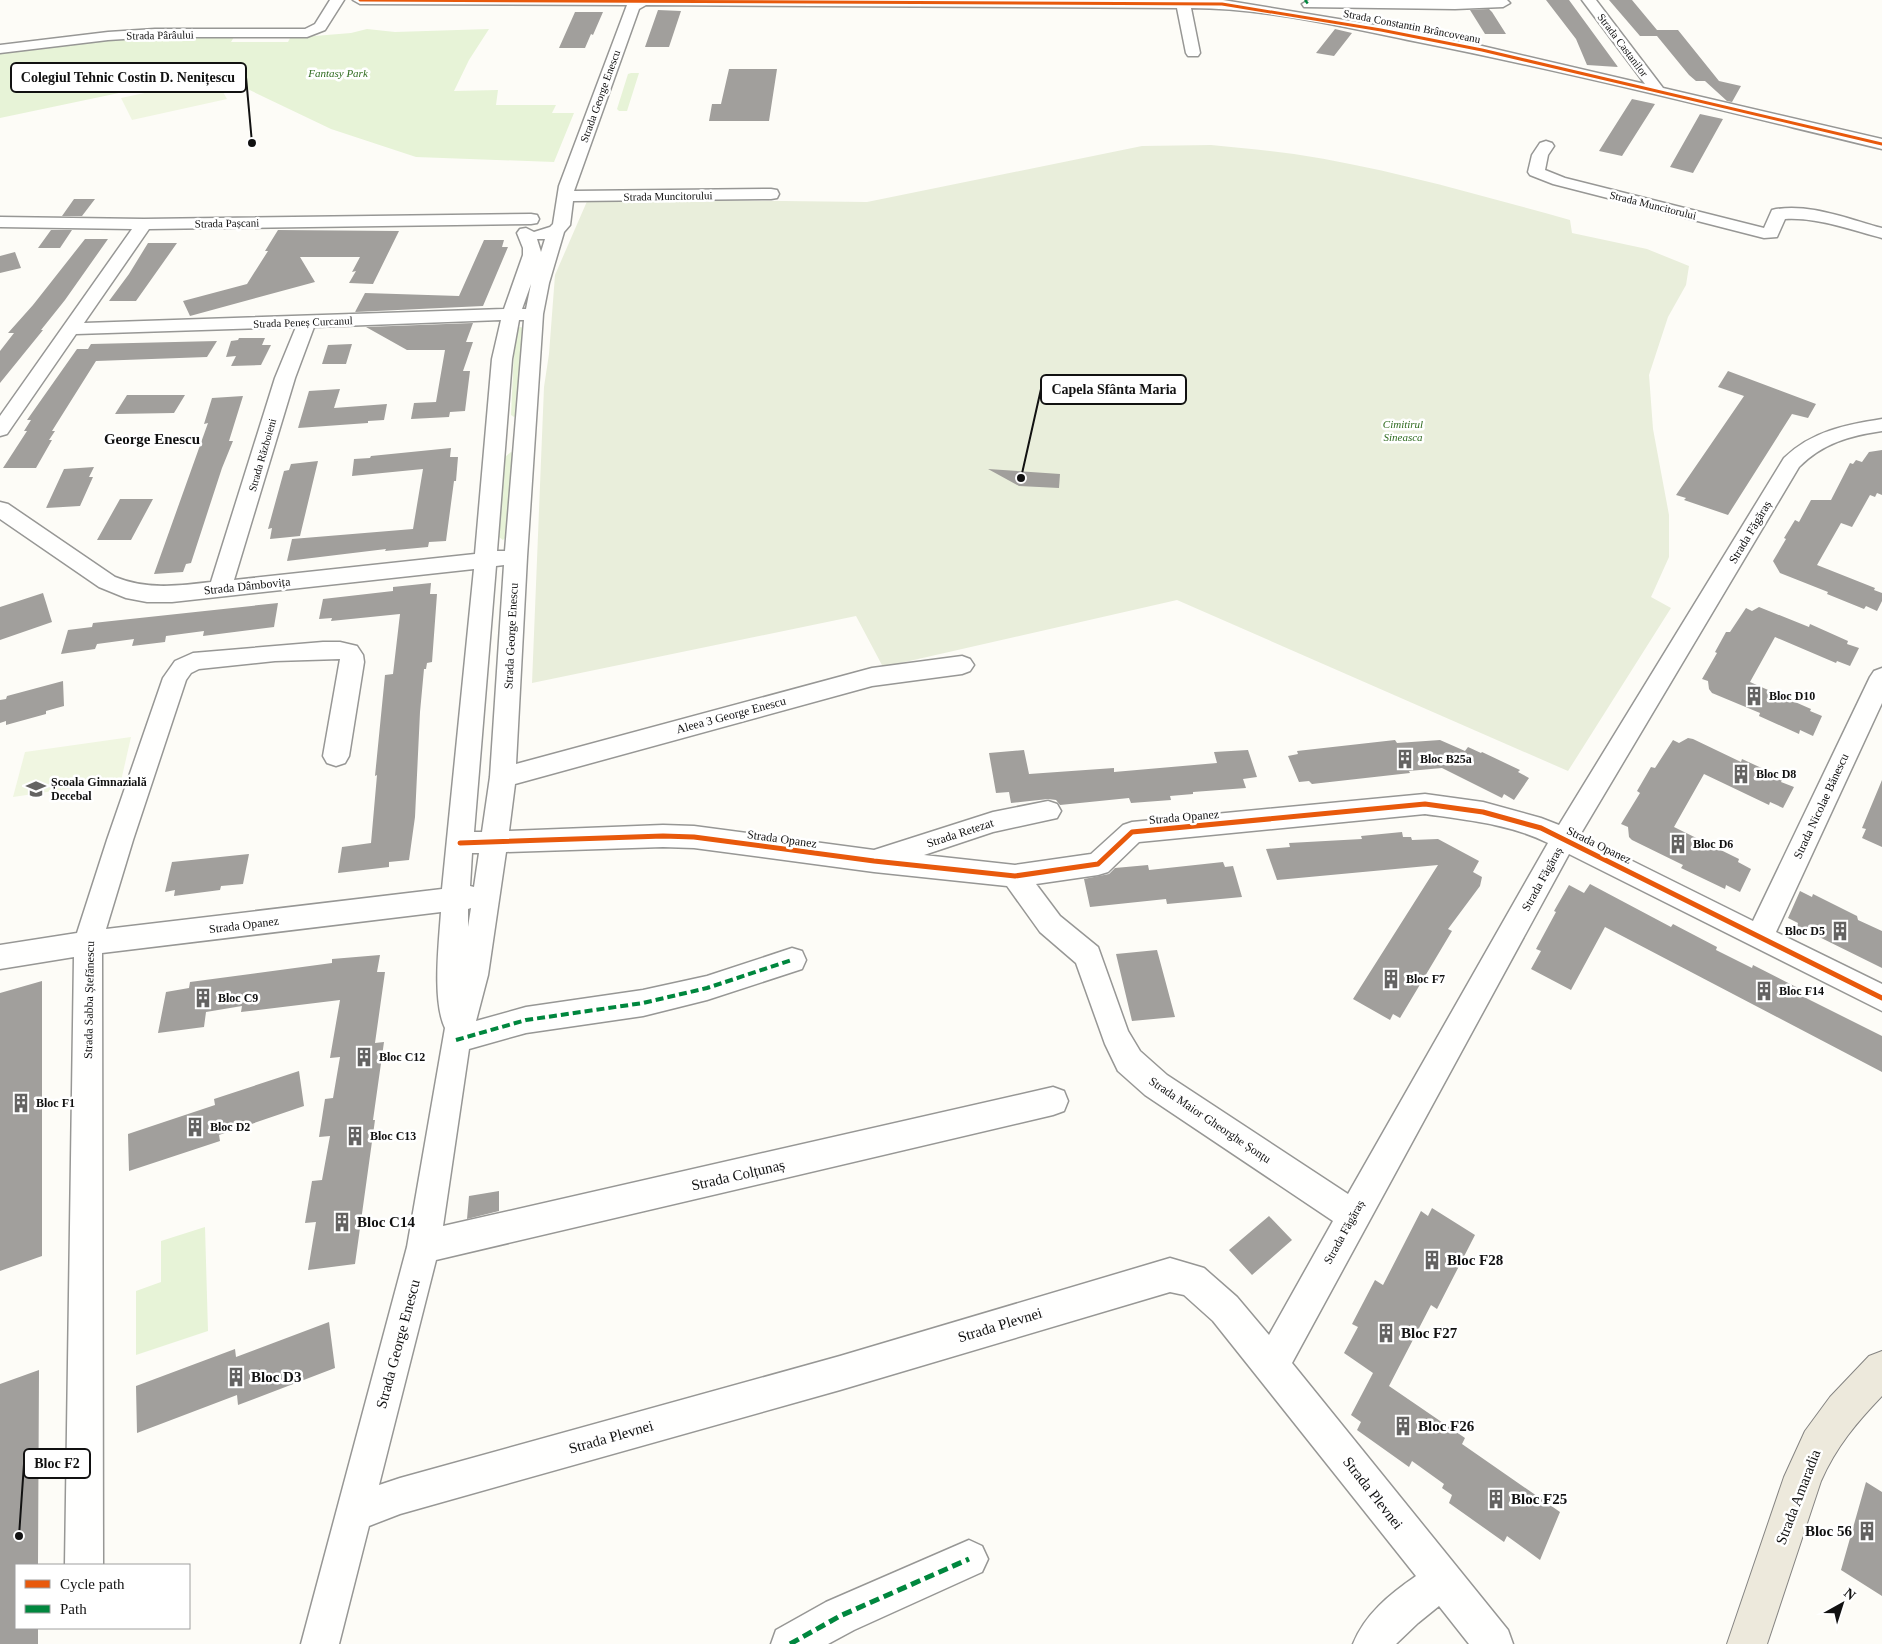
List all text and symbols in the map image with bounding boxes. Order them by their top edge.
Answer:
street label: Strada Constantin Brâncoveanu [1342,7,1482,45]
street label: Strada Castanilor [1595,11,1651,79]
street label: Strada Pârâului [126,28,194,42]
street label: Strada George Enescu [578,48,622,144]
callout: Colegiul Tehnic Costin D. Nenițescu [11,63,246,92]
park label: Fantasy Park [307,67,369,79]
text: Colegiul Tehnic Costin D. Nenițescu [21,70,235,86]
street label: Strada Muncitorului [1608,188,1698,222]
street label: Strada Muncitorului [623,189,713,203]
street label: Strada Pașcani [195,216,259,230]
street label: Strada Peneș Curcanul [253,314,353,330]
callout: Capela Sfânta Maria [1041,375,1186,404]
text: Capela Sfânta Maria [1051,382,1177,397]
street label: Strada Războieni [246,417,278,493]
park label: Cimitirul Sineasca [1383,418,1423,443]
district label: George Enescu [104,431,200,447]
street label: Strada Făgăraș [1726,498,1774,566]
street label: Strada Dâmbovița [203,574,292,598]
street label: Strada George Enescu [501,583,521,689]
building icon: Bloc D10 [1743,685,1765,707]
place label: Bloc D10 [1769,689,1815,703]
street label: Aleea 3 George Enescu [675,694,787,736]
building icon: Bloc B25a [1394,748,1416,770]
street label: Strada Nicolae Bănescu [1790,751,1852,861]
place label: Bloc B25a [1420,752,1472,766]
building icon: Bloc D8 [1730,763,1752,785]
place label: Bloc D8 [1756,767,1796,781]
place label: Școala Gimnazială Decebal [51,775,147,803]
school or university icon: Școala Gimnazială Decebal [25,778,47,800]
street label: Strada Opanez [1148,807,1220,827]
street label: Strada Retezat [925,815,996,850]
street label: Strada Opanez [1564,823,1634,867]
street label: Strada Opanez [746,827,818,851]
building icon: Bloc D6 [1667,833,1689,855]
place label: Bloc D6 [1693,837,1733,851]
street label: Strada Făgăraș [1519,844,1565,913]
street label: Strada Opanez [208,914,280,936]
building icon: Bloc D5 [1829,920,1851,942]
place label: Bloc D5 [1785,924,1825,938]
street label: Strada Sabba Ștefănescu [81,941,97,1059]
building icon: Bloc F7 [1380,968,1402,990]
place label: Bloc F7 [1406,972,1445,986]
building icon: Bloc F14 [1753,980,1775,1002]
place label: Bloc F14 [1779,984,1824,998]
building icon: Bloc C9 [192,987,214,1009]
place label: Bloc C9 [218,991,258,1005]
building icon: Bloc C12 [353,1046,375,1068]
place label: Bloc C12 [379,1050,425,1064]
street label: Strada Maior Gheorghe Șonțu [1146,1074,1274,1166]
building icon: Bloc F1 [10,1092,32,1114]
place label: Bloc F1 [36,1096,75,1110]
building icon: Bloc D2 [184,1116,206,1138]
place label: Bloc D2 [210,1120,250,1134]
building icon: Bloc C13 [344,1125,366,1147]
place label: Bloc C13 [370,1129,416,1143]
street label: Strada Colțunaș [690,1156,787,1195]
street label: Strada Făgăraș [1321,1197,1367,1266]
building icon: Bloc C14 [331,1211,353,1233]
place label: Bloc C14 [357,1214,415,1230]
building icon: Bloc F28 [1421,1249,1443,1271]
place label: Bloc F28 [1447,1252,1503,1268]
street label: Strada George Enescu [373,1277,423,1410]
street label: Strada Plevnei [956,1305,1044,1345]
building icon: Bloc F27 [1375,1322,1397,1344]
place label: Bloc F27 [1401,1325,1458,1341]
building icon: Bloc D3 [225,1366,247,1388]
place label: Bloc D3 [251,1369,301,1385]
building icon: Bloc F26 [1392,1415,1414,1437]
street label: Strada Plevnei [567,1417,655,1457]
place label: Bloc F26 [1418,1418,1475,1434]
street label: Strada Amaradia [1773,1447,1824,1547]
callout: Bloc F2 [24,1449,90,1478]
street label: Strada Plevnei [1340,1454,1406,1532]
text: Bloc F2 [34,1456,80,1471]
building icon: Bloc F25 [1485,1488,1507,1510]
place label: Bloc F25 [1511,1491,1567,1507]
building icon: Bloc 56 [1856,1520,1878,1542]
place label: Bloc 56 [1805,1523,1852,1539]
legend [15,1564,190,1629]
text: Cycle path [60,1576,125,1592]
north arrow [1817,1579,1867,1629]
text: N [1841,1585,1859,1603]
text: Path [60,1601,87,1617]

